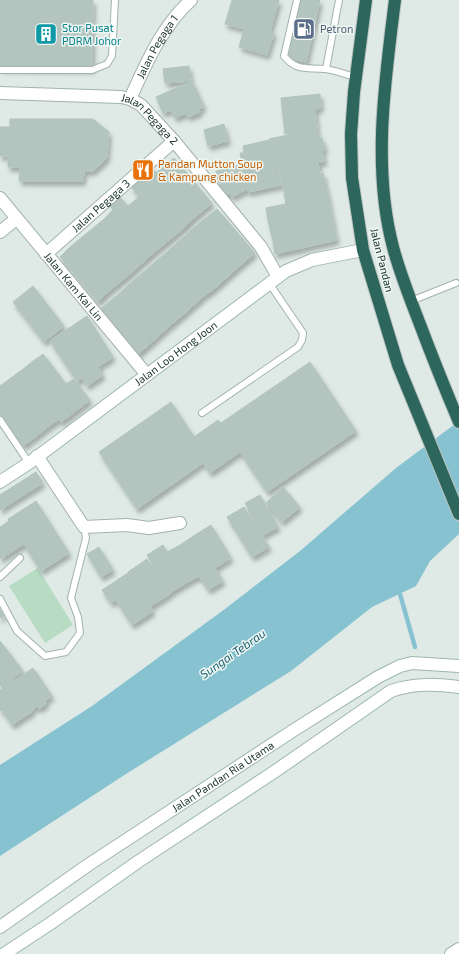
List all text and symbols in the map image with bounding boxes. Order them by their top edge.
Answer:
street label: Jalan Pegaga 1 [133,12,180,80]
fuel station icon: Petron [291,16,317,42]
building icon: Stor Pusat PDRM Johor [33,21,59,47]
place label: Stor Pusat PDRM Johor [62,21,122,47]
place label: Petron [320,22,353,35]
street label: Jalan Pegaga 2 [120,90,181,147]
restaurant icon: Pandan Mutton Soup & Kampung chicken [130,157,156,183]
place label: Pandan Mutton Soup & Kampung chicken [158,157,263,183]
street label: Jalan Pegaga 3 [69,176,132,234]
street label: Jalan Pandan [368,227,397,293]
street label: Jalan Kam Kai Lin [42,249,106,323]
street label: Jalan Loo Hong Joon [132,318,219,388]
water label: Sungai Tebrau [197,625,268,681]
street label: Jalan Pandan Ria Utama [169,738,276,814]

